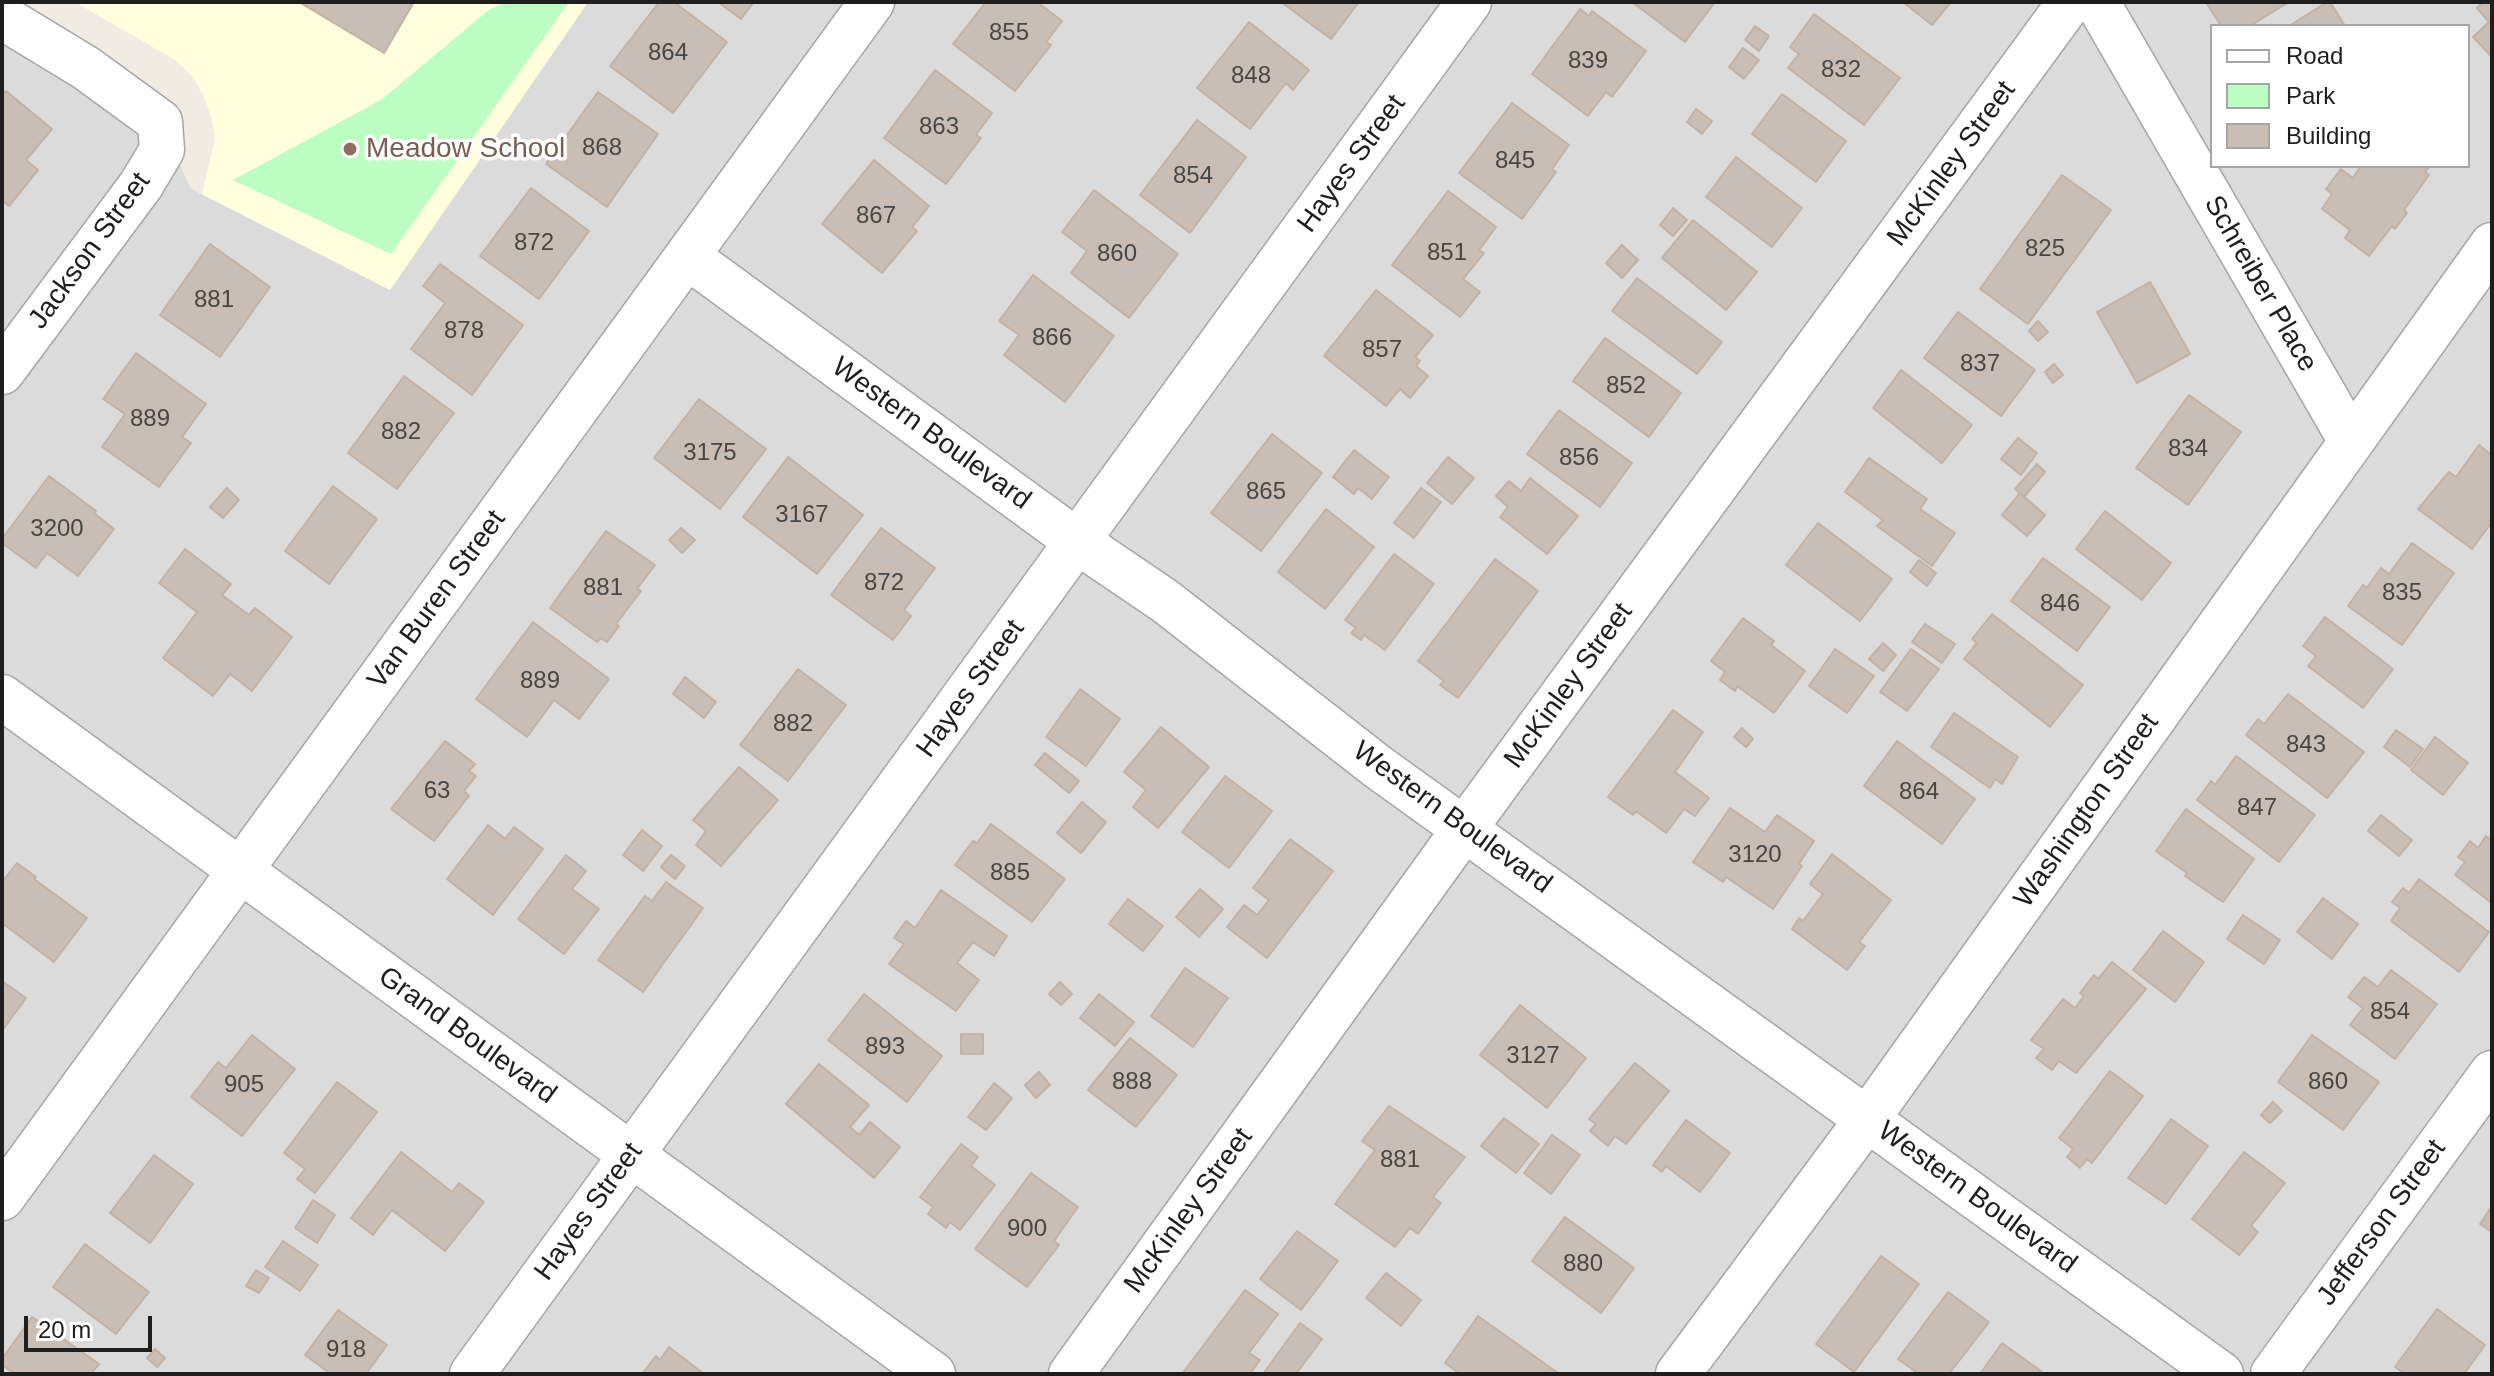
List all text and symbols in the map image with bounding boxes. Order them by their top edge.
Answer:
house number: 855 [989,19,1029,47]
legend [2210,24,2470,168]
house number: 864 [648,39,688,67]
text: Road [2286,42,2343,69]
house number: 839 [1568,47,1608,75]
house number: 832 [1821,56,1861,84]
house number: 848 [1231,62,1271,90]
street label: McKinley Street [1881,75,2023,253]
text: Park [2286,82,2335,109]
street label: Hayes Street [1291,89,1413,239]
house number: 863 [919,113,959,141]
text: Building [2286,122,2371,149]
place label: Meadow School [366,132,565,166]
house number: 868 [582,134,622,162]
marker: Meadow School [341,140,359,158]
house number: 845 [1495,147,1535,175]
house number: 854 [1173,162,1213,190]
street label: Jackson Street [22,166,158,336]
street label: Schreiber Place [2196,190,2324,378]
house number: 867 [856,202,896,230]
house number: 872 [514,229,554,257]
house number: 825 [2025,235,2065,263]
house number: 851 [1427,239,1467,267]
house number: 860 [1097,240,1137,268]
house number: 881 [194,286,234,314]
house number: 878 [444,317,484,345]
house number: 866 [1032,324,1072,352]
house number: 857 [1362,336,1402,364]
house number: 837 [1960,350,2000,378]
street label: Western Boulevard [825,351,1037,517]
house number: 852 [1606,372,1646,400]
house number: 889 [130,405,170,433]
house number: 882 [381,418,421,446]
house number: 834 [2168,435,2208,463]
house number: 3175 [683,439,737,467]
house number: 856 [1559,444,1599,472]
house number: 865 [1246,478,1286,506]
house number: 3167 [775,501,829,529]
street label: Van Buren Street [361,504,513,696]
house number: 3200 [30,515,84,543]
house number: 872 [864,569,904,597]
house number: 881 [583,574,623,602]
house number: 835 [2382,579,2422,607]
house number: 846 [2040,590,2080,618]
street label: McKinley Street [1498,597,1640,775]
street label: Hayes Street [910,614,1032,764]
house number: 889 [520,667,560,695]
street label: Washington Street [2007,707,2167,915]
house number: 882 [773,710,813,738]
house number: 843 [2286,731,2326,759]
street label: Western Boulevard [1346,735,1558,901]
house number: 63 [424,777,450,805]
house number: 864 [1899,778,1939,806]
house number: 847 [2237,794,2277,822]
house number: 3120 [1728,841,1782,869]
house number: 885 [990,859,1030,887]
street label: Grand Boulevard [371,960,563,1112]
house number: 854 [2370,998,2410,1026]
house number: 893 [865,1033,905,1061]
house number: 3127 [1506,1042,1560,1070]
house number: 888 [1112,1068,1152,1096]
house number: 860 [2308,1068,2348,1096]
house number: 905 [224,1071,264,1099]
street label: Western Boulevard [1871,1115,2083,1281]
street label: McKinley Street [1118,1122,1260,1300]
street label: Jefferson Street [2310,1133,2454,1313]
street label: Hayes Street [528,1137,650,1287]
house number: 881 [1380,1146,1420,1174]
house number: 900 [1007,1215,1047,1243]
house number: 880 [1563,1250,1603,1278]
scale bar [28,1300,156,1350]
text: 20 m [38,1316,91,1343]
house number: 918 [326,1336,366,1364]

